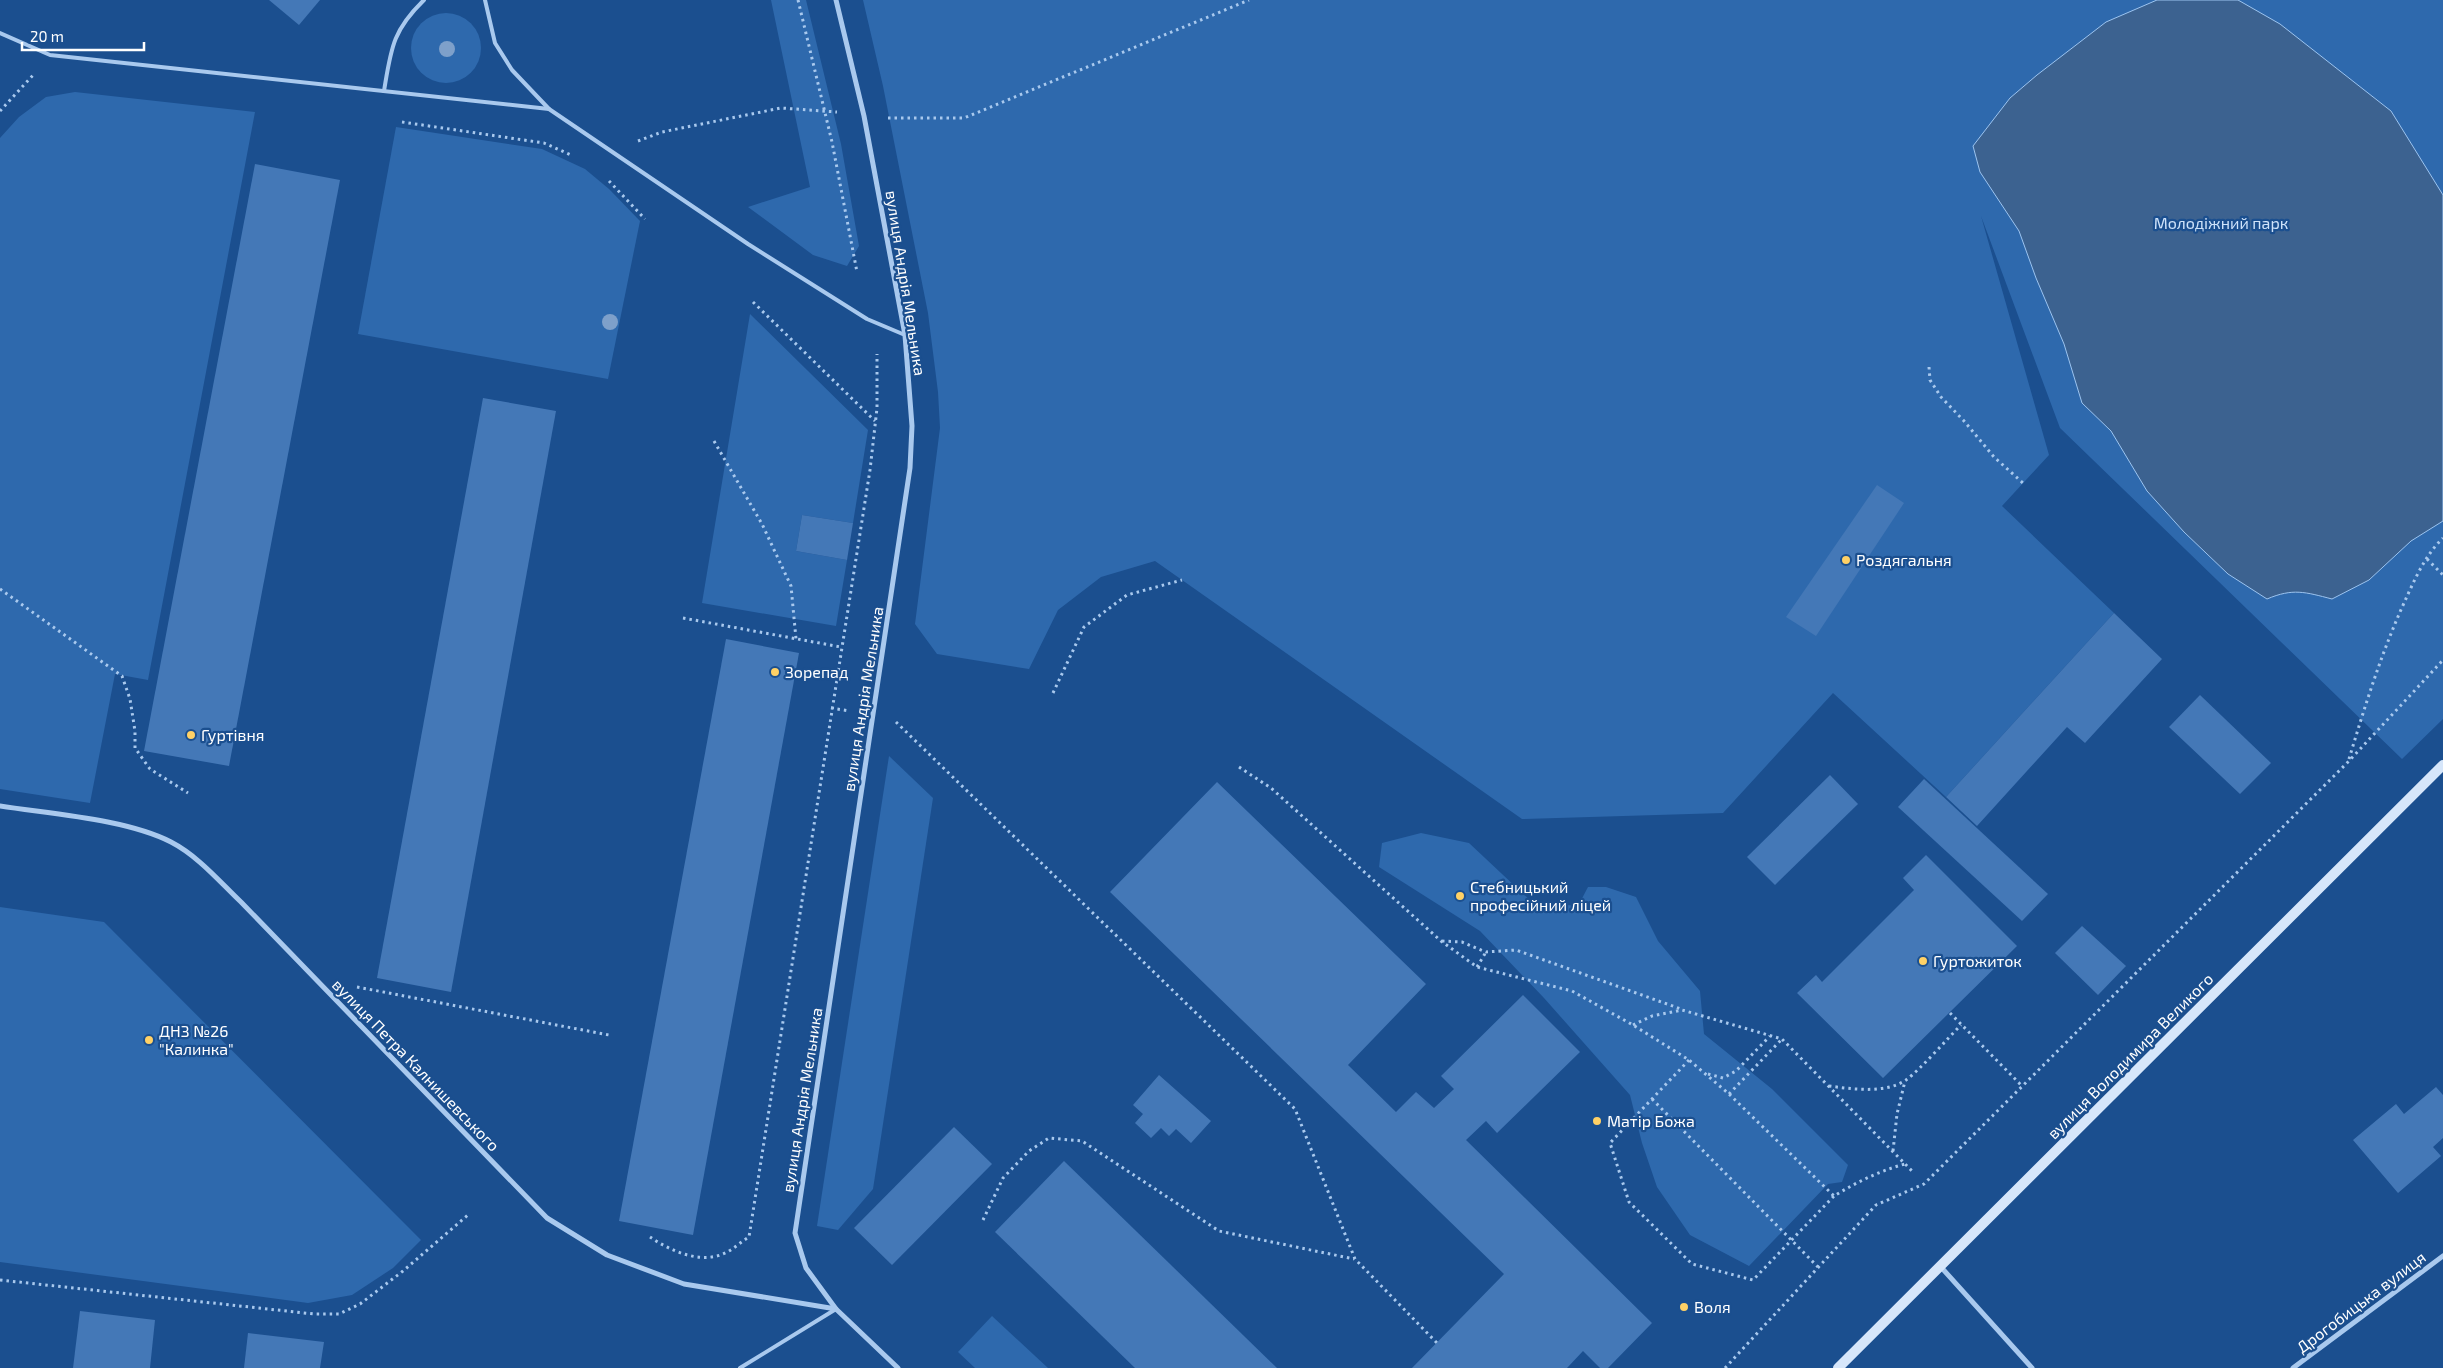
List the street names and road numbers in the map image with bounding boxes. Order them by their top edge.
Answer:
street label: вулиця Андрія Мельника [881,189,931,377]
street label: вулиця Андрія Мельника [838,605,888,793]
street label: вулиця Володимира Великого [2043,969,2217,1143]
street label: вулиця Петра Калнишевського [328,975,504,1155]
street label: вулиця Андрія Мельника [777,1006,827,1194]
street label: Дрогобицька вулиця [2292,1247,2430,1357]

